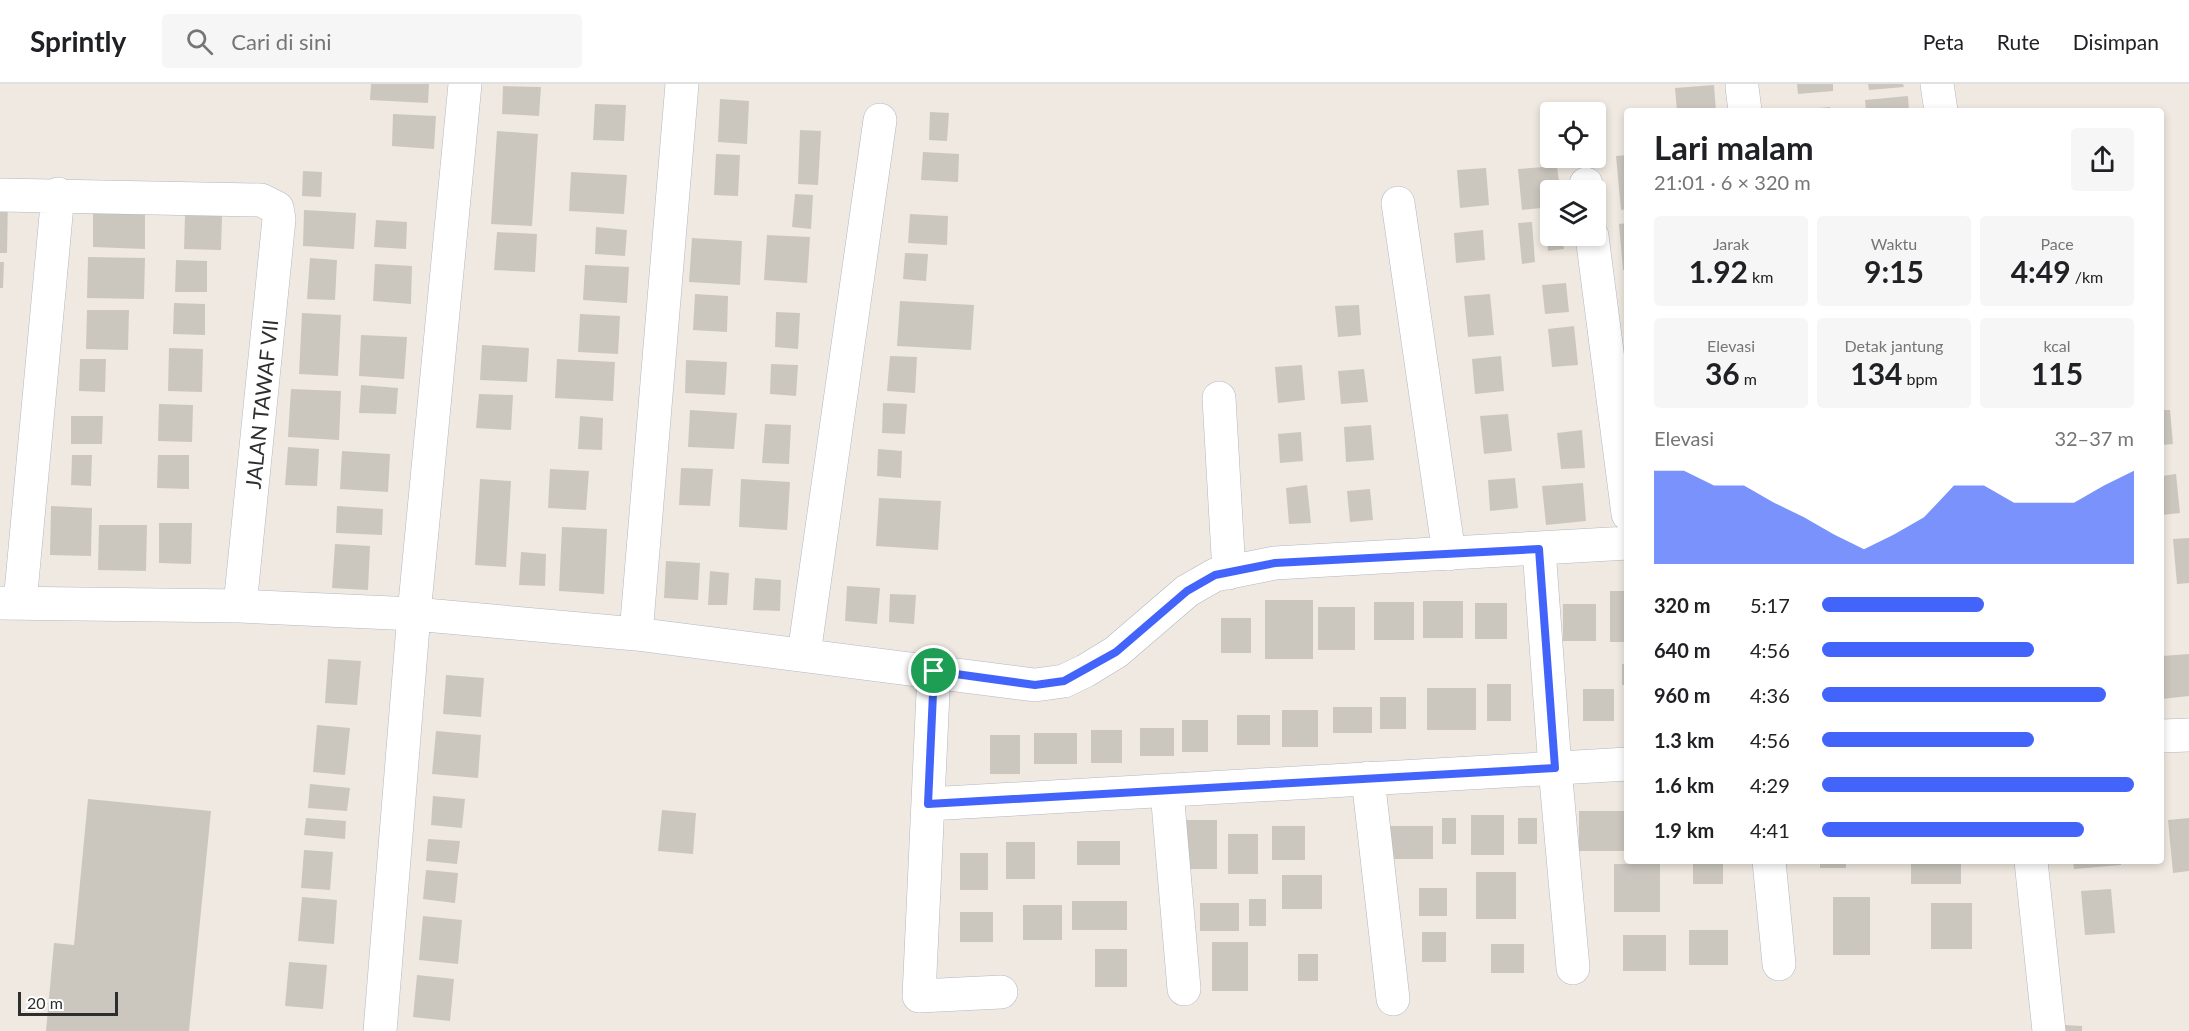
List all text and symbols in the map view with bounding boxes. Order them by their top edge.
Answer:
search box [162,14,582,68]
text: Sprintly [30,24,126,58]
icon: search [183,25,216,58]
text: Cari di sini [231,28,331,55]
text: Peta [1923,29,1964,54]
text: Rute [1997,29,2040,54]
text: Disimpan [2073,29,2159,54]
map controls [1540,102,1606,246]
button: locate [1540,102,1606,168]
text: Lari malam [1654,127,1814,167]
button: share [2071,128,2134,191]
text: 21:01 · 6 × 320 m [1654,170,1811,194]
button: layers [1540,180,1606,246]
text: Jarak [1713,234,1749,253]
text: Waktu [1871,234,1917,253]
text: Pace [2040,234,2074,253]
text: 1.92 [1689,253,1748,289]
text: 9:15 [1864,253,1924,289]
text: 4:49 [2011,253,2071,289]
text: km [1748,267,1773,286]
text: /km [2071,267,2103,286]
street label: JALAN TAWAF VII [240,318,282,490]
text: Elevasi [1707,336,1755,355]
text: Detak jantung [1845,336,1943,355]
text: kcal [2043,336,2071,355]
text: 36 [1705,355,1740,391]
text: 134 [1850,355,1903,391]
text: 115 [2031,355,2083,391]
text: m [1740,369,1757,388]
text: bpm [1903,369,1938,388]
text: Elevasi [1654,426,1714,450]
text: 32–37 m [2054,426,2134,450]
text: 320 m [1654,593,1710,617]
text: 5:17 [1750,593,1790,617]
text: 640 m [1654,638,1710,662]
text: 4:56 [1750,638,1790,662]
pin [908,645,959,696]
icon: arrive [917,654,950,687]
text: 960 m [1654,683,1710,707]
text: 4:36 [1750,683,1790,707]
text: 1.3 km [1654,728,1714,752]
text: 4:56 [1750,728,1790,752]
text: 1.6 km [1654,773,1714,797]
text: 4:29 [1750,773,1790,797]
text: 1.9 km [1654,818,1714,842]
text: 4:41 [1750,818,1790,842]
scale bar [18,989,118,1016]
text: 20 m [27,993,63,1012]

